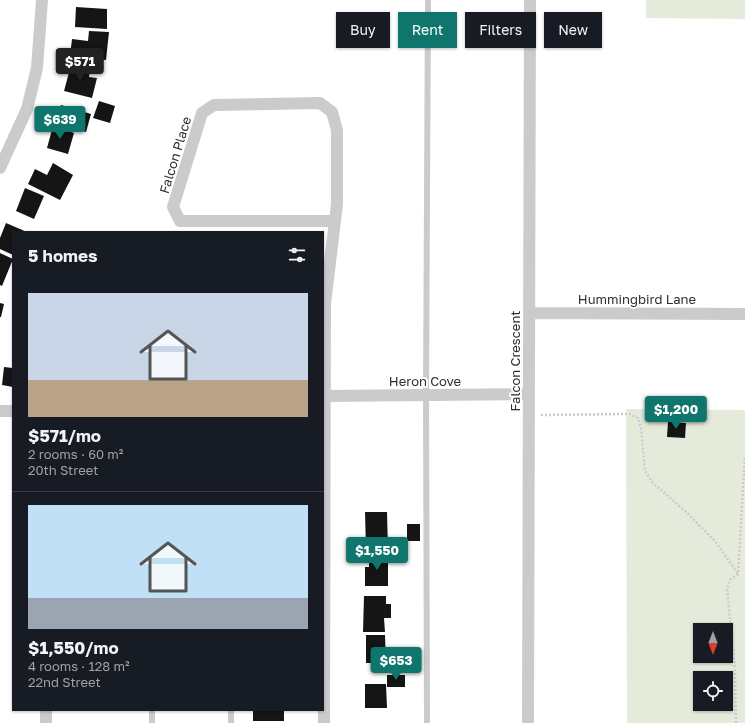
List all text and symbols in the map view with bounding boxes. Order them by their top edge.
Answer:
chip: Buy [336,12,390,48]
chip: Rent [398,12,457,48]
chip: Filters [465,12,536,48]
chip: New [544,12,602,48]
pin: $571 [56,48,104,82]
text: $571 [65,53,95,69]
pin: $639 [36,106,84,140]
text: $639 [43,111,77,127]
street label: Falcon Place [156,115,194,195]
icon: filters [286,244,308,266]
text: 5 homes [28,245,98,266]
street label: Hummingbird Lane [578,291,696,307]
street label: Falcon Crescent [507,311,523,411]
icon: home [132,319,204,391]
street label: Heron Cove [389,373,461,389]
pin: $1,200 [643,396,709,430]
text: $1,200 [654,401,698,417]
text: $571/mo [28,425,101,446]
text: 2 rooms · 60 m² [28,446,124,462]
text: 20th Street [28,462,99,478]
icon: home [132,531,204,603]
pin: $1,550 [344,537,410,571]
text: $1,550 [355,542,399,558]
north arrow [693,623,733,663]
map controls [693,623,733,711]
text: $1,550/mo [28,637,119,658]
pin: $653 [372,647,420,681]
text: $653 [380,652,412,668]
text: 4 rooms · 128 m² [28,658,130,674]
button: locate [693,671,733,711]
text: 22nd Street [28,674,101,690]

